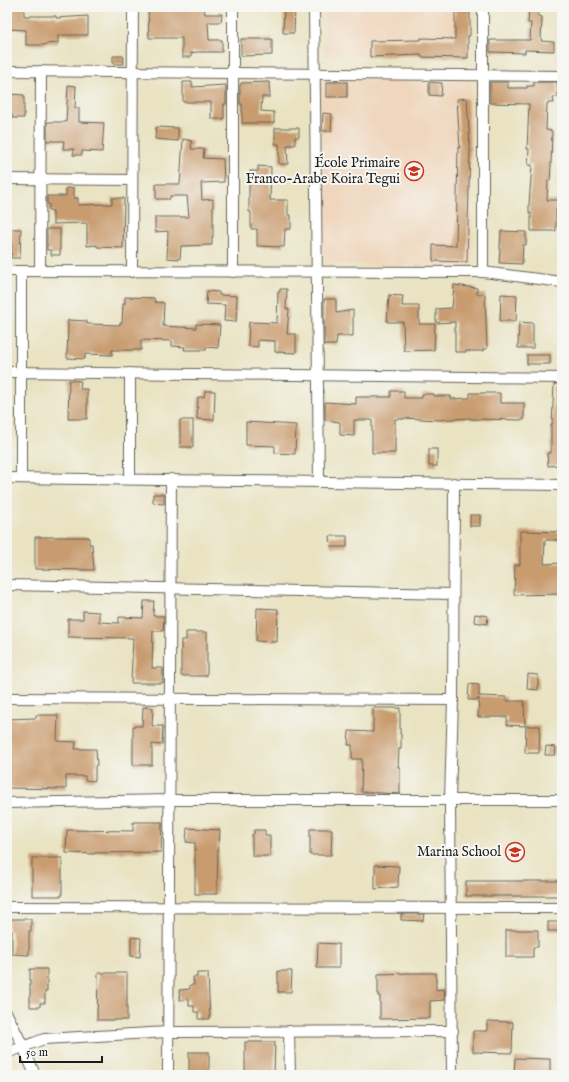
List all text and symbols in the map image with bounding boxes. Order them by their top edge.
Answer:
place label: École Primaire Franco-Arabe Koira Tegui [245,153,401,188]
school or university icon: École Primaire Franco-Arabe Koira Tegui [403,160,425,182]
school or university icon: Marina School [504,841,526,863]
place label: Marina School [417,843,501,861]
scale bar [20,1038,102,1064]
text: 50 m [26,1045,48,1060]

